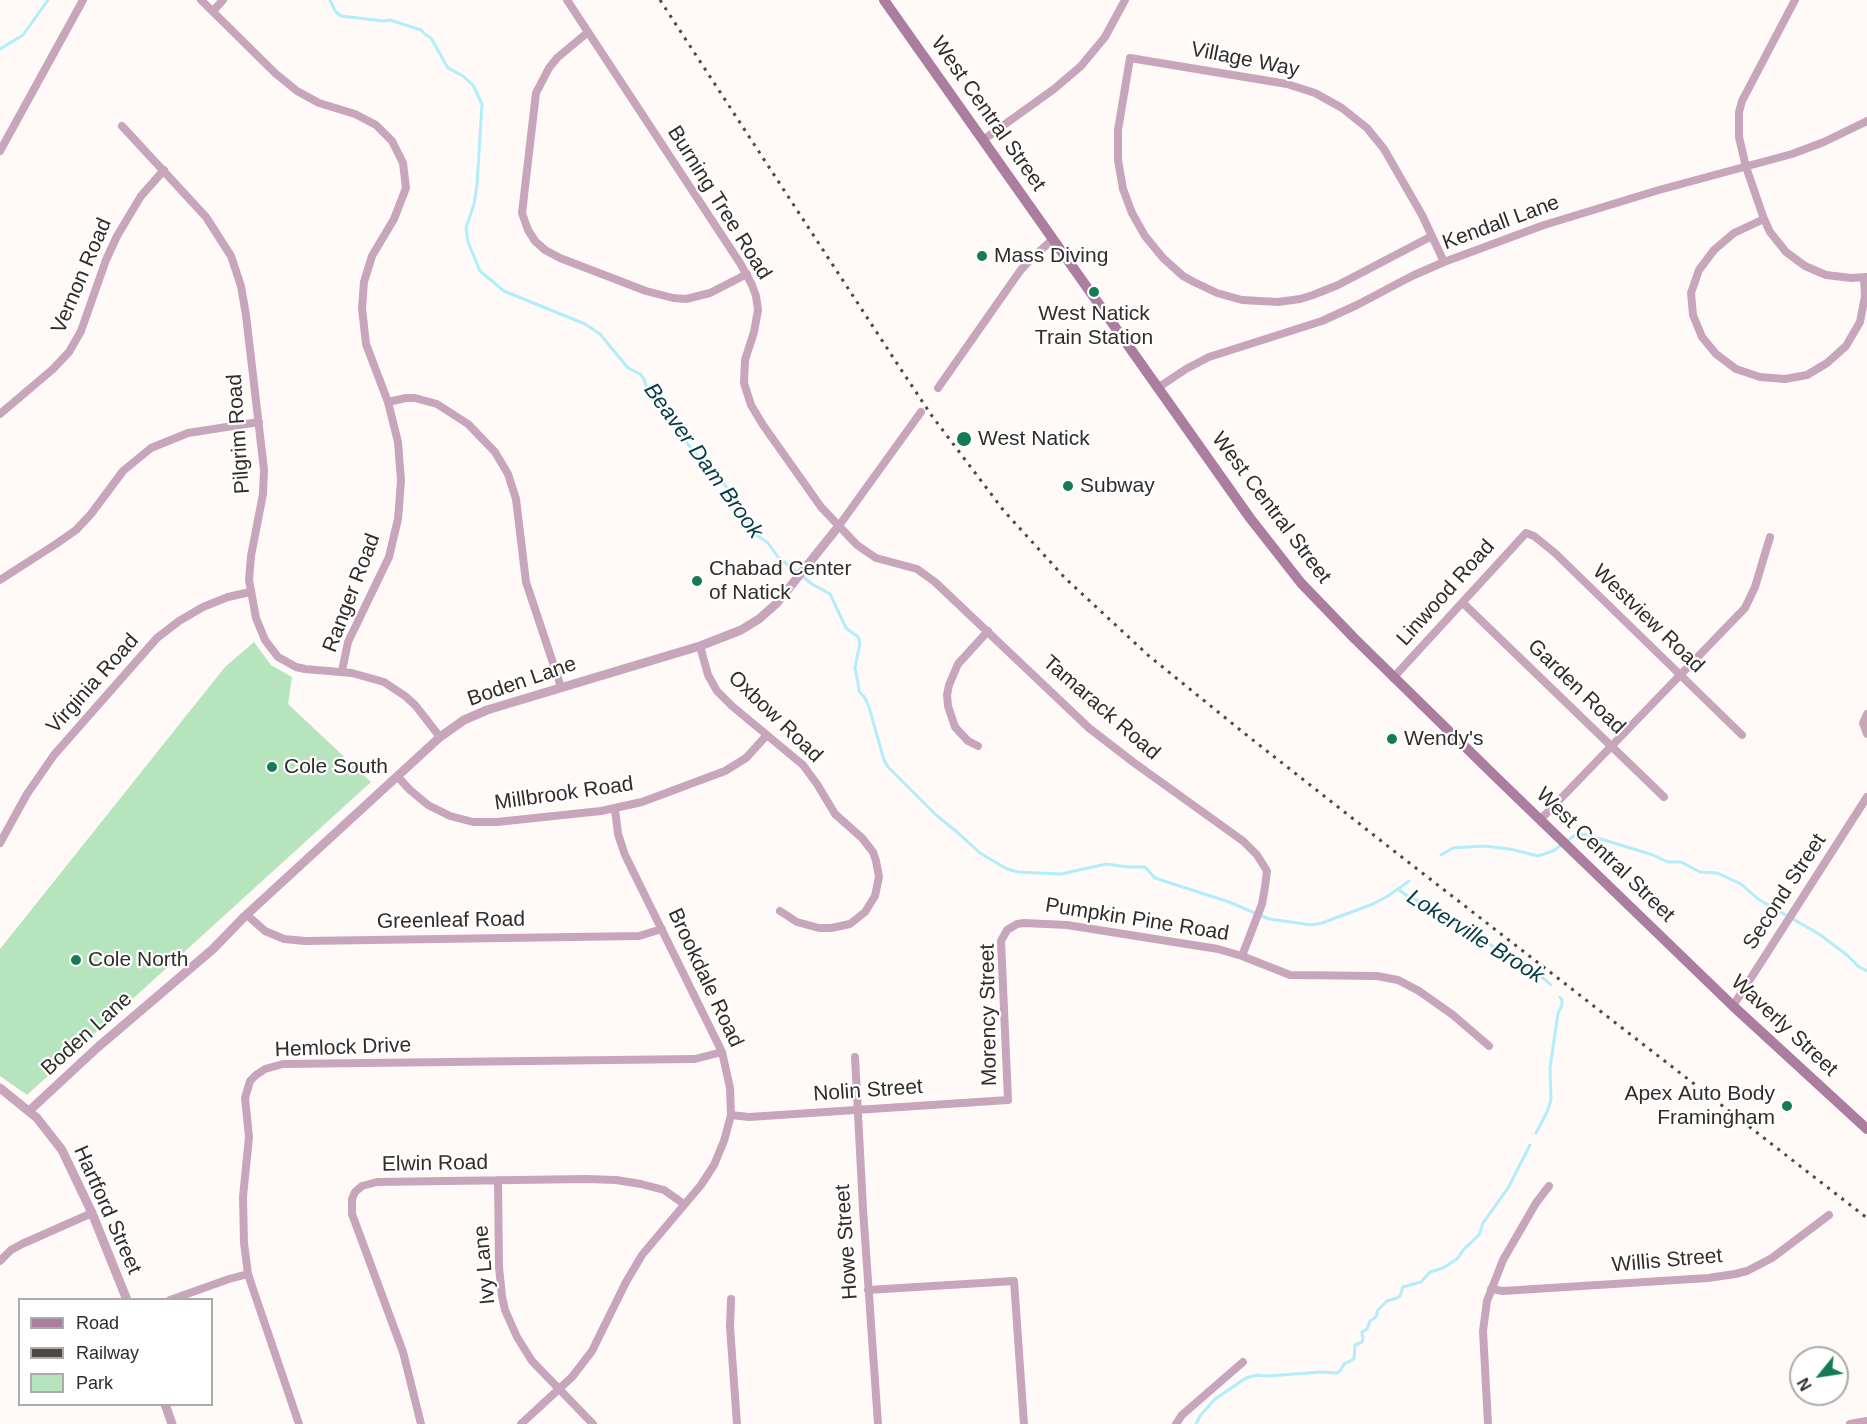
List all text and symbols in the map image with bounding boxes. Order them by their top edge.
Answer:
street label: West Central Street [925,32,1051,196]
street label: Village Way [1189,37,1301,83]
street label: Burning Tree Road [662,121,776,285]
street label: Kendall Lane [1439,190,1563,256]
street label: Vernon Road [46,215,118,337]
place label: Mass Diving [994,243,1108,269]
marker: Mass Diving [975,249,989,263]
marker: West Natick Train Station [1087,285,1101,299]
place label: West Natick Train Station [1035,301,1153,351]
street label: Pilgrim Road [222,373,256,495]
water label: Beaver Dam Brook [638,378,768,544]
place label: West Natick [978,426,1090,452]
street label: West Central Street [1206,427,1336,589]
marker: West Natick [955,430,973,448]
place label: Subway [1080,473,1155,499]
marker: Subway [1061,479,1075,493]
street label: Ranger Road [318,530,386,656]
street label: Linwood Road [1392,535,1500,651]
place label: Chabad Center of Natick [709,556,851,606]
street label: Westview Road [1587,559,1709,679]
marker: Chabad Center of Natick [690,574,704,588]
street label: Virginia Road [42,629,144,739]
street label: Garden Road [1522,634,1630,740]
street label: Tamarack Road [1037,650,1165,766]
street label: Boden Lane [464,652,580,712]
street label: Oxbow Road [723,666,827,768]
place label: Wendy's [1404,726,1483,752]
marker: Wendy's [1385,732,1399,746]
place label: Cole South [284,754,388,780]
marker: Cole South [265,760,279,774]
street label: Millbrook Road [493,772,635,816]
street label: West Central Street [1530,782,1680,928]
street label: Second Street [1738,829,1832,955]
water label: Lokerville Brook [1402,884,1548,990]
street label: Pumpkin Pine Road [1043,893,1231,947]
street label: Brookdale Road [662,904,748,1052]
street label: Greenleaf Road [377,907,525,935]
street label: Morency Street [975,944,1003,1086]
place label: Cole North [88,947,188,973]
marker: Cole North [69,953,83,967]
street label: Waverly Street [1725,970,1843,1082]
street label: Boden Lane [36,987,138,1081]
street label: Hemlock Drive [274,1033,412,1063]
street label: Nolin Street [812,1075,924,1107]
place label: Apex Auto Body Framingham [1624,1081,1775,1131]
marker: Apex Auto Body Framingham [1780,1099,1794,1113]
street label: Hartford Street [67,1142,147,1278]
street label: Elwin Road [382,1150,488,1178]
street label: Howe Street [830,1183,864,1301]
street label: Ivy Lane [469,1224,501,1306]
street label: Willis Street [1611,1244,1723,1278]
legend [18,1298,213,1406]
text: Road [76,1313,119,1333]
text: Railway [76,1343,139,1363]
north arrow [1789,1346,1849,1406]
text: Park [76,1373,113,1393]
text: N [1794,1375,1815,1394]

